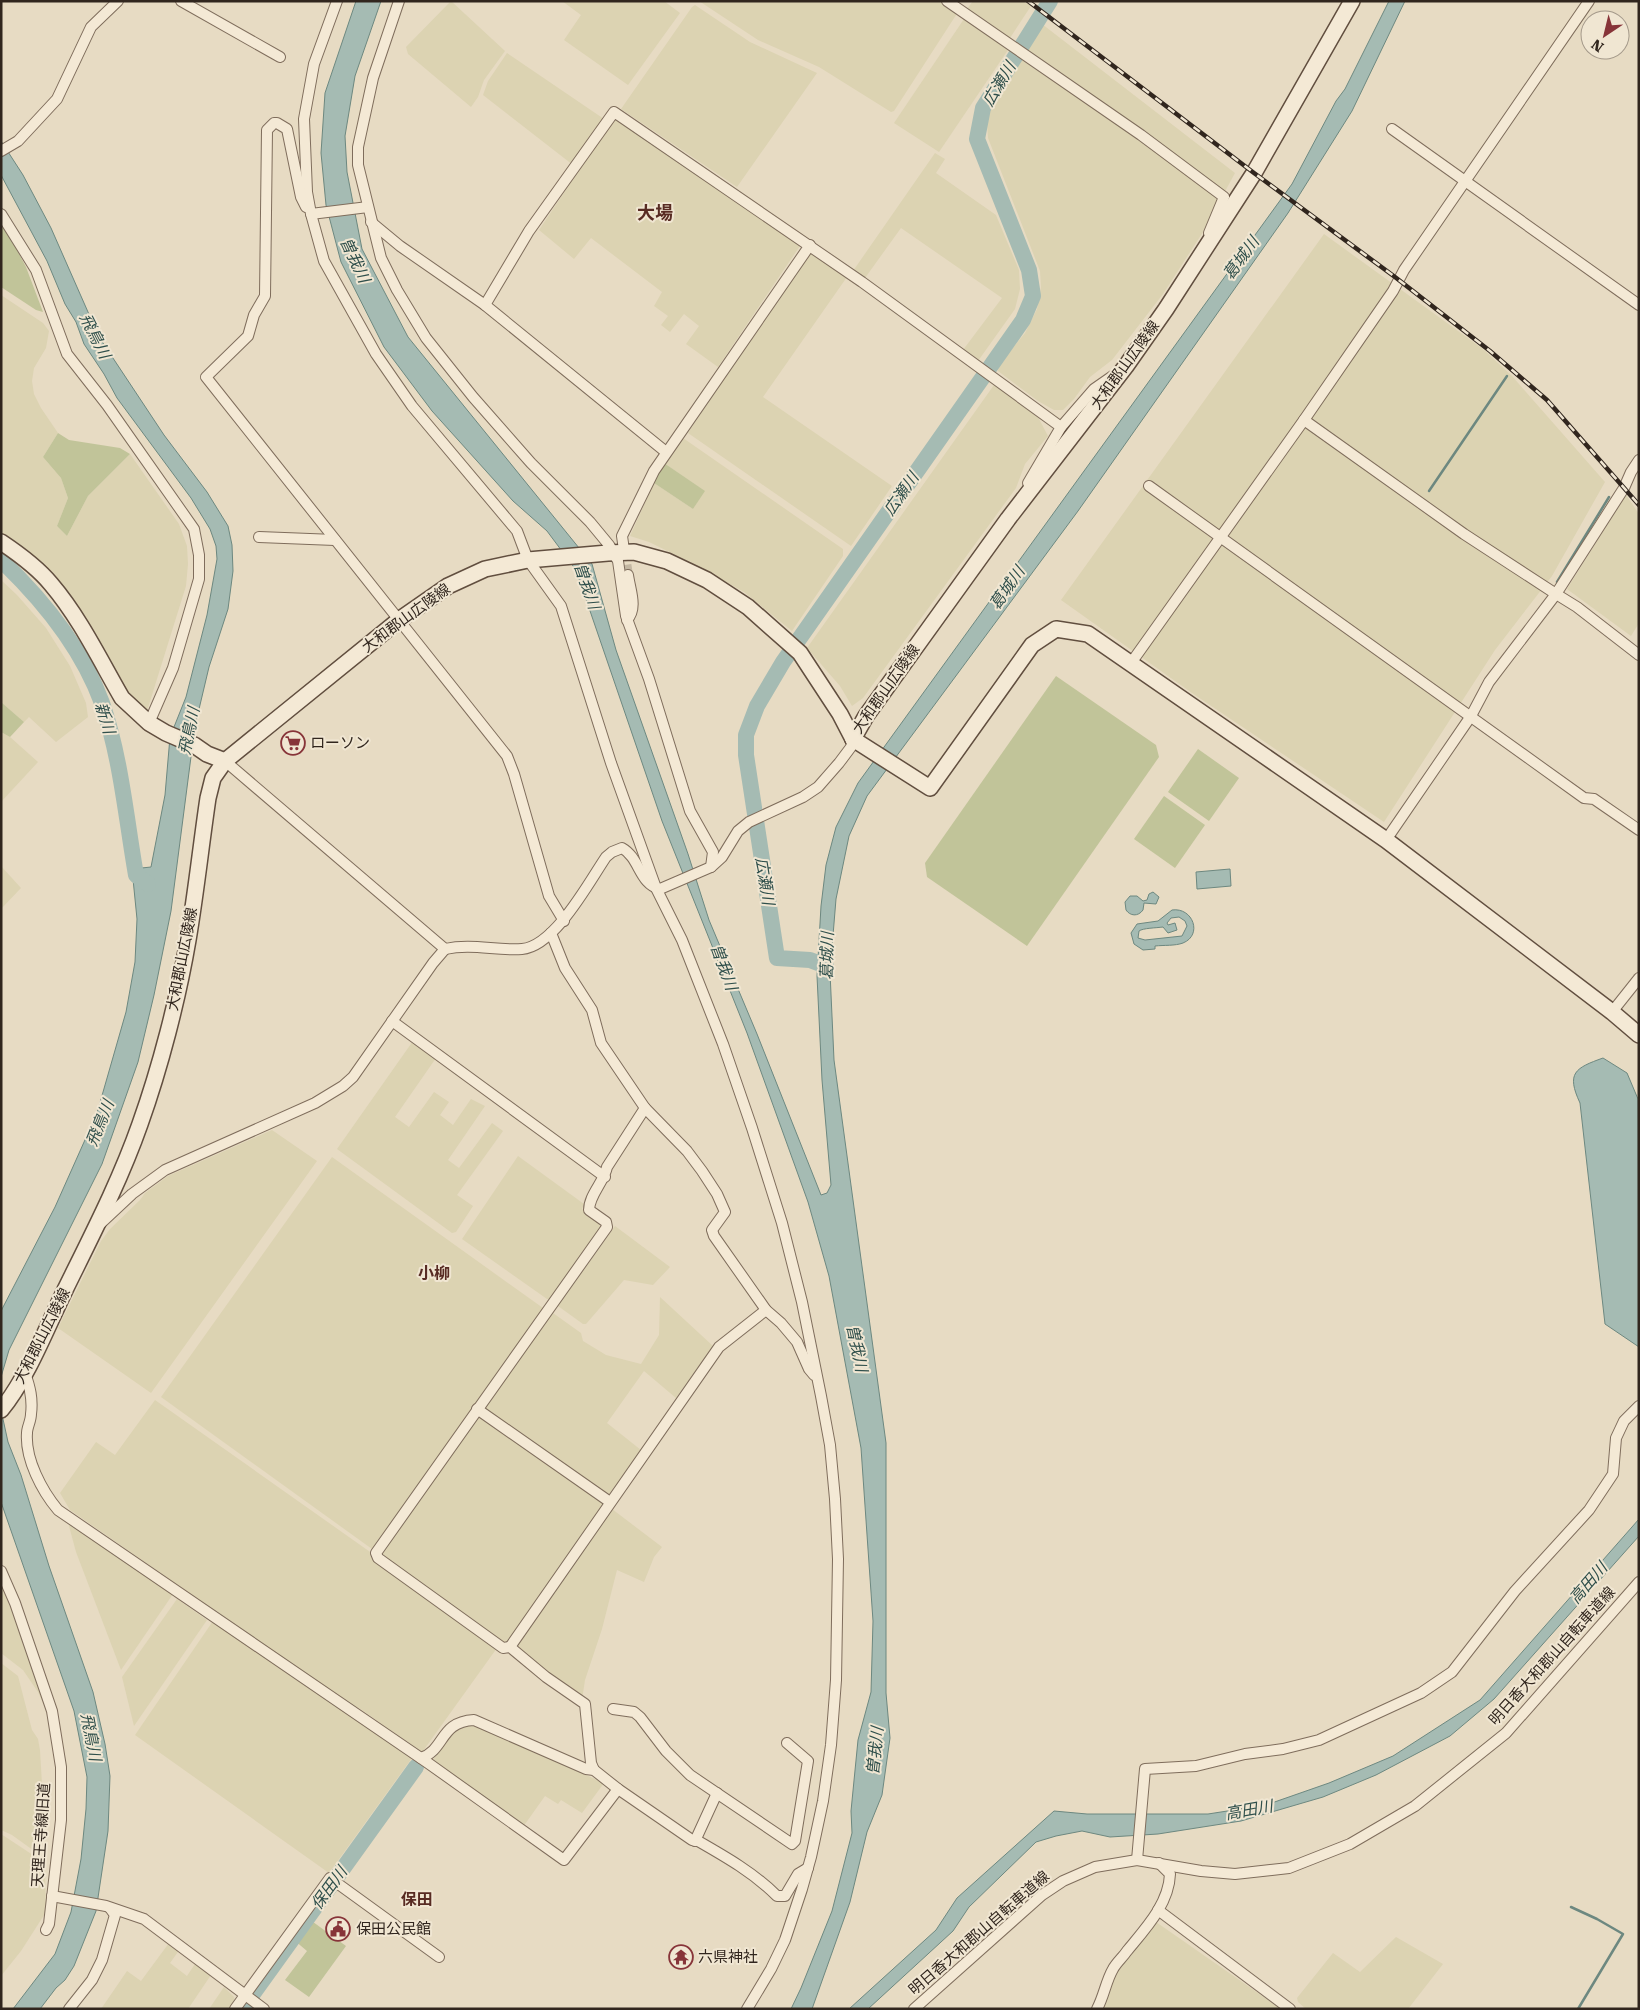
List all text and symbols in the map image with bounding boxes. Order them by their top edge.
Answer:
north arrow [1580,10,1630,60]
text: N [1588,36,1607,55]
water label: 広瀬川 [978,57,1021,109]
district label: 大場 [637,202,673,223]
water label: 葛城川 [1219,231,1264,283]
water label: 曽我川 [336,234,375,288]
water label: 飛鳥川 [76,310,115,363]
street label: 大和郡山広陵線 [1087,317,1163,413]
water label: 広瀬川 [879,467,924,519]
water label: 曽我川 [570,560,604,614]
water label: 葛城川 [985,561,1030,613]
street label: 大和郡山広陵線 [358,580,454,656]
street label: 大和郡山広陵線 [849,641,923,737]
water label: 新川 [91,700,119,738]
water label: 飛鳥川 [175,704,204,756]
supermarket icon: ローソン [280,730,306,756]
place label: ローソン [310,734,370,752]
water label: 広瀬川 [752,856,778,908]
street label: 大和郡山広陵線 [163,906,201,1012]
water label: 葛城川 [817,930,837,980]
water label: 曽我川 [707,941,742,995]
water label: 飛鳥川 [82,1095,119,1149]
district label: 小柳 [418,1264,450,1283]
street label: 大和郡山広陵線 [10,1285,74,1387]
water label: 曽我川 [843,1323,872,1375]
water label: 高田川 [1565,1557,1612,1607]
street label: 明日香大和郡山自転車道線 [1485,1583,1619,1729]
water label: 飛鳥川 [77,1712,105,1764]
water label: 曽我川 [863,1724,887,1776]
street label: 天理王寺線旧道 [28,1782,54,1888]
water label: 高田川 [1224,1796,1276,1824]
water label: 保田川 [307,1861,352,1913]
street label: 明日香大和郡山自転車道線 [905,1867,1053,1999]
district label: 保田 [401,1890,433,1909]
public building icon: 保田公民館 [325,1916,351,1942]
place label: 保田公民館 [356,1920,431,1938]
temple icon: 六県神社 [668,1944,694,1970]
place label: 六県神社 [698,1948,758,1966]

